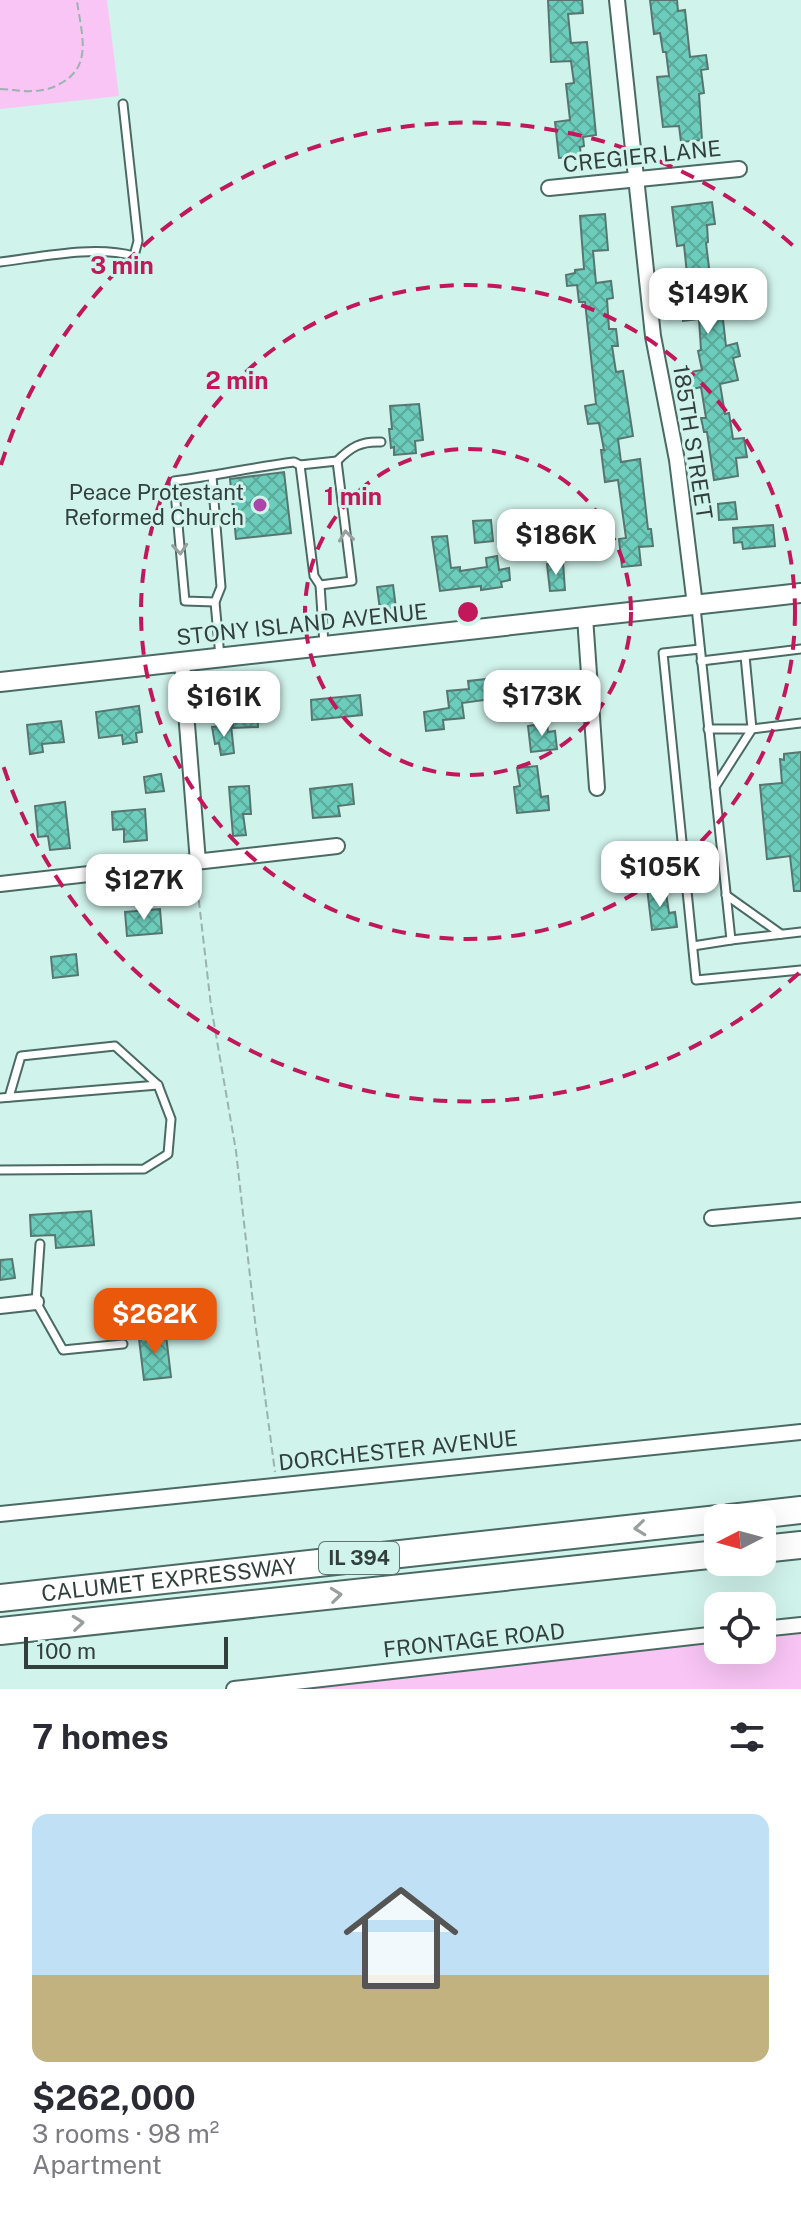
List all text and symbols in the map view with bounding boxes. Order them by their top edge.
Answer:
street label: CREGIER LANE [562,135,722,177]
text: 3 min [90,251,154,279]
pin: $149K [652,268,764,336]
text: $149K [667,278,749,309]
street label: 185TH STREET [668,363,718,521]
text: 2 min [206,366,268,394]
place label: Peace Protestant Reformed Church [64,479,244,530]
text: 1 min [324,482,382,510]
marker: Peace Protestant Reformed Church [251,496,269,514]
pin: $186K [500,509,612,577]
text: $186K [515,519,597,550]
one-way arrow [338,529,355,542]
one-way arrow [171,543,188,556]
street label: STONY ISLAND AVENUE [175,598,429,650]
centre of rings [454,598,482,626]
pin: $173K [486,670,598,738]
pin: $161K [168,671,280,739]
text: $173K [502,680,582,711]
text: $161K [186,681,262,712]
pin: $105K [604,841,716,909]
text: $105K [619,851,701,882]
pin: $127K [88,854,200,922]
text: $127K [104,864,184,895]
pin: $262K [99,1288,211,1356]
text: $262K [112,1298,198,1329]
street label: DORCHESTER AVENUE [277,1425,519,1475]
north arrow [704,1504,776,1576]
map controls [704,1504,776,1664]
one-way arrow [634,1519,647,1536]
road number: IL 394 [319,1542,399,1574]
street label: CALUMET EXPRESSWAY [40,1552,299,1606]
one-way arrow [330,1587,343,1604]
button: locate [704,1592,776,1664]
one-way arrow [71,1614,84,1631]
street label: FRONTAGE ROAD [382,1618,566,1662]
scale bar [24,1633,228,1669]
text: 100 m [36,1638,96,1664]
icon: filters [725,1715,769,1759]
text: 7 homes [32,1717,169,1757]
icon: home [329,1866,473,2010]
text: $262,000 [32,2078,196,2118]
text: 3 rooms · 98 m² [32,2118,219,2149]
text: Apartment [32,2149,162,2180]

